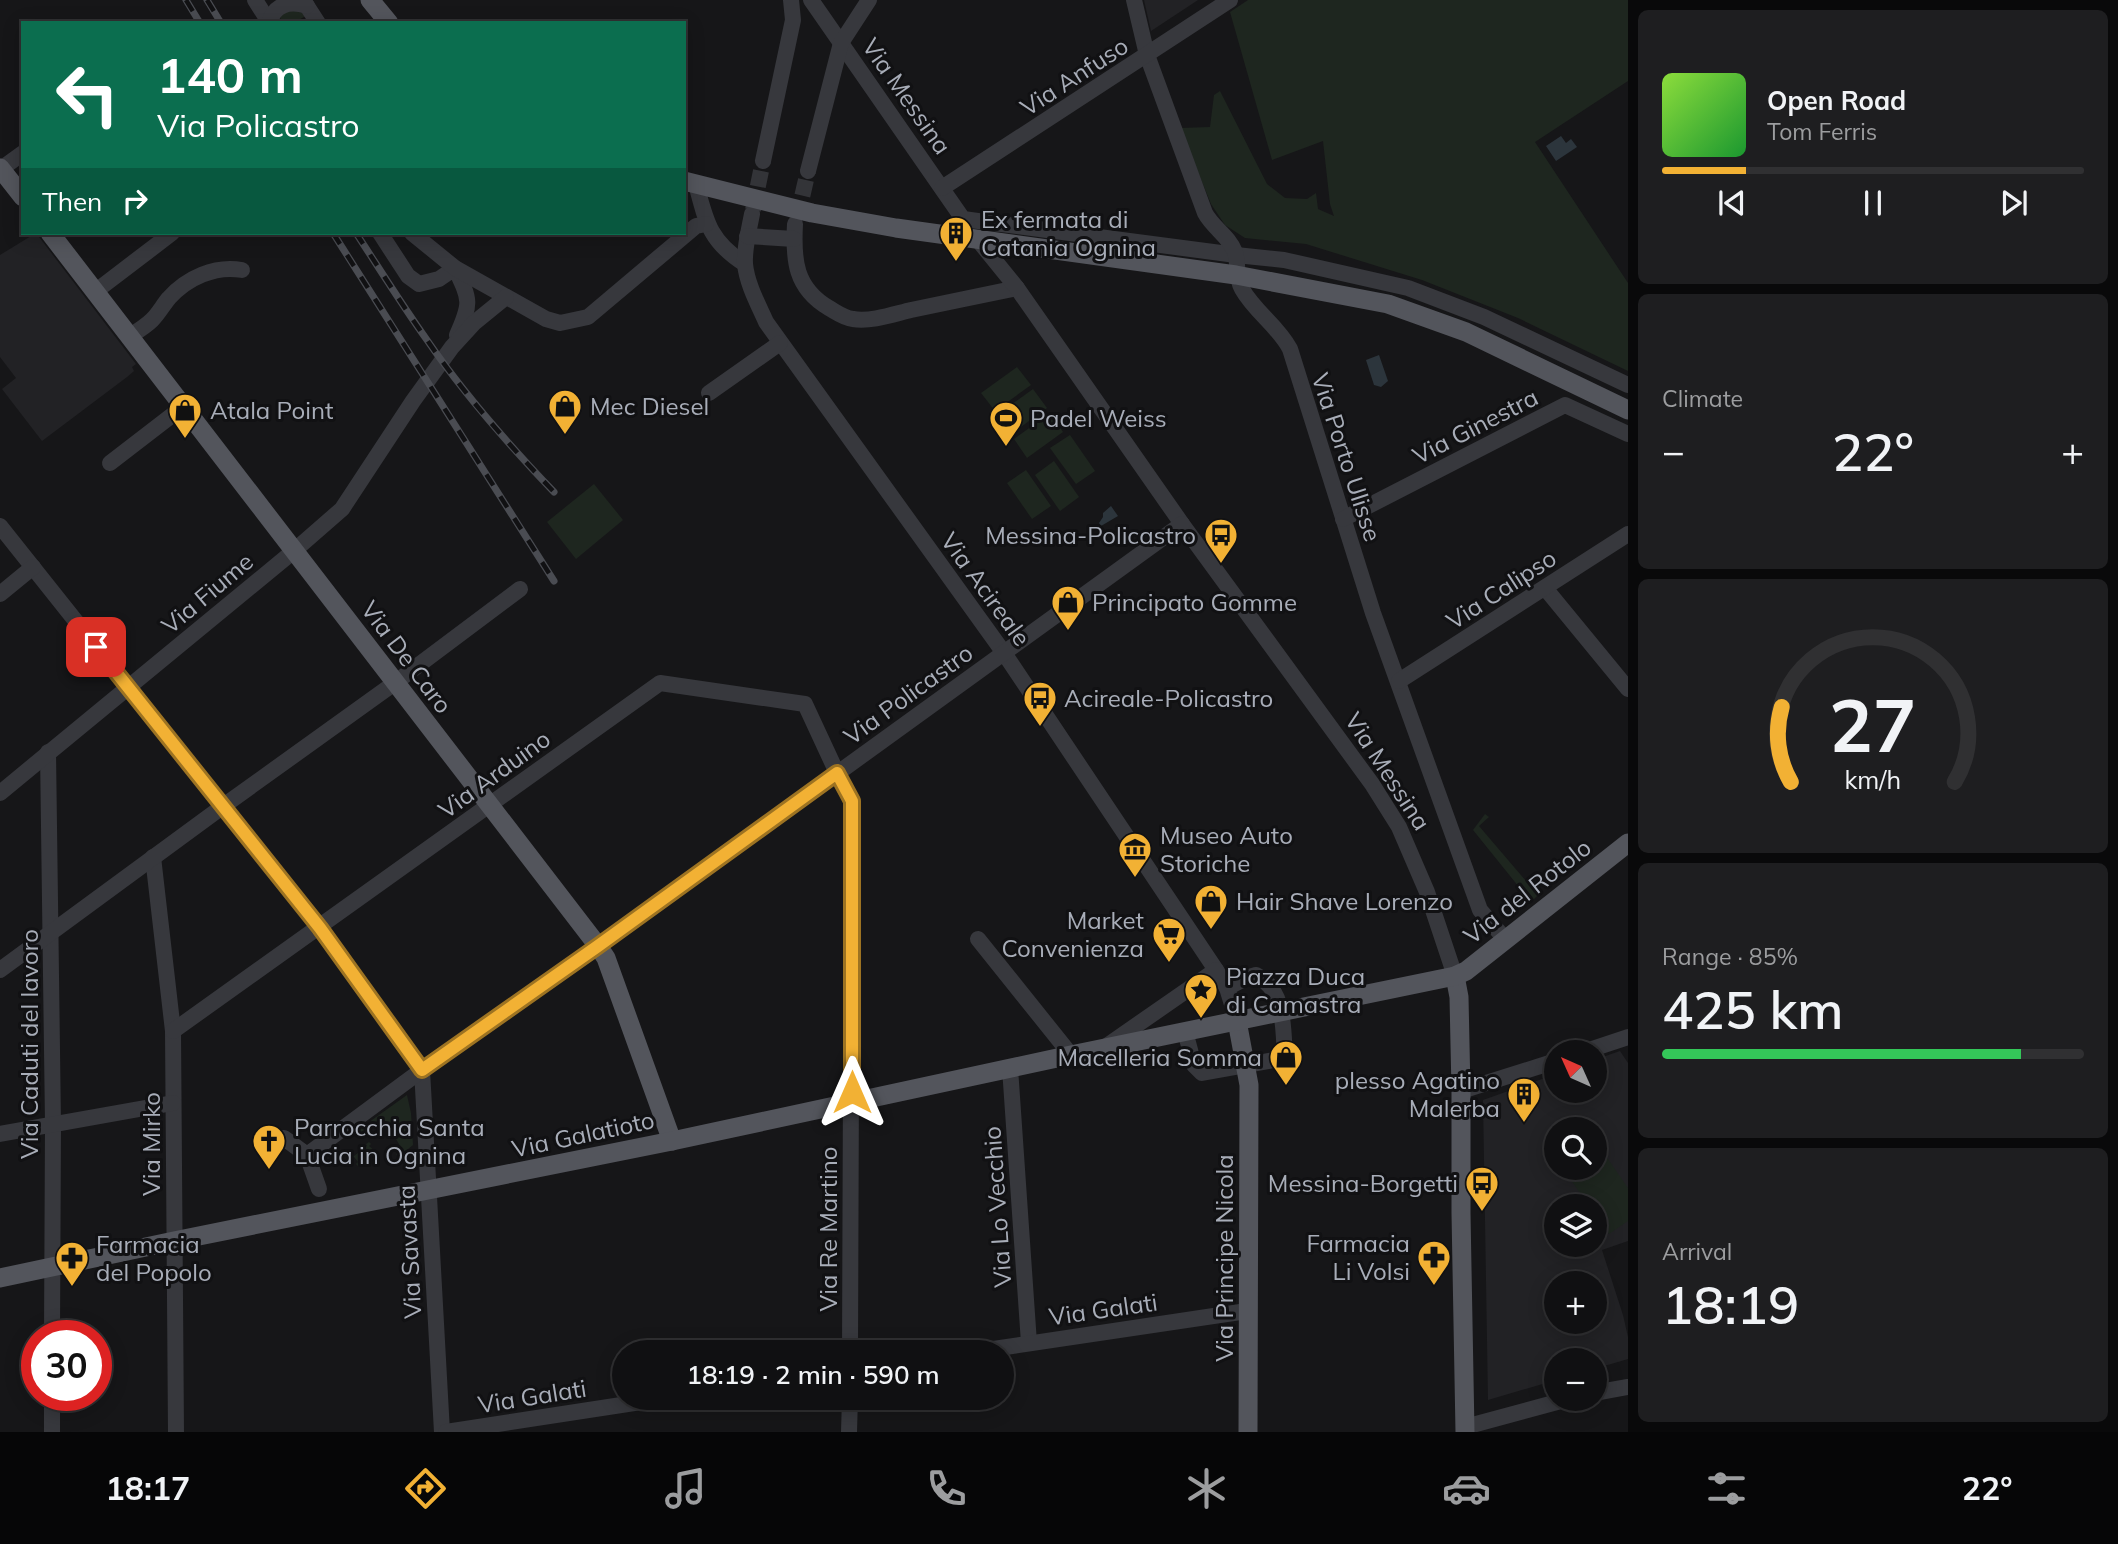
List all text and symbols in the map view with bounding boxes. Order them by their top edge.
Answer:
street label: Via Anfuso [1015,30,1133,122]
street label: Via Messina [856,32,958,160]
text: 140 m [157,44,303,105]
icon: left [42,49,133,140]
text: Open Road [1767,84,1906,117]
text: Via Policastro [157,105,360,145]
text: Tom Ferris [1767,117,1877,146]
icon: right [116,182,154,220]
icon: previous [1713,184,1751,222]
icon: pause [1854,184,1892,222]
icon: next [1995,184,2033,222]
text: Then [42,185,102,218]
place label: Ex fermata di Catania Ognina [981,204,1156,262]
building icon: Ex fermata di Catania Ognina [937,214,975,263]
street label: Via Porto Ulisse [1306,369,1388,545]
street label: Via Ginestra [1407,382,1543,470]
text: Climate [1662,384,1743,413]
shop icon: Mec Diesel [546,387,584,436]
shop icon: Atala Point [166,391,204,440]
place label: Mec Diesel [590,391,709,421]
place label: Atala Point [210,395,334,425]
sports icon: Padel Weiss [987,399,1025,448]
place label: Padel Weiss [1030,403,1167,433]
text: 22° [1832,419,1914,484]
text: − [1662,427,1685,475]
text: + [2061,427,2084,475]
bus stop icon: Messina-Policastro [1202,516,1240,565]
place label: Messina-Policastro [985,520,1196,550]
street label: Via Acireale [935,526,1037,652]
street label: Via Calipso [1440,542,1562,636]
street label: Via Fiume [155,546,259,640]
shop icon: Principato Gomme [1049,583,1087,632]
place label: Principato Gomme [1092,587,1297,617]
street label: Via De Caro [355,595,459,719]
pin [66,617,126,677]
icon: arrive [77,628,115,666]
street label: Via Policastro [838,637,978,751]
bus stop icon: Acireale-Policastro [1021,679,1059,728]
text: 27 [1829,679,1917,770]
place label: Acireale-Policastro [1064,683,1273,713]
street label: Via Messina [1339,706,1437,836]
street label: Via Arduino [432,723,556,825]
text: km/h [1845,764,1901,795]
place label: Museo Auto Storiche [1160,820,1293,878]
museum icon: Museo Auto Storiche [1116,830,1154,879]
street label: Via del Rotolo [1457,832,1597,950]
shop icon: Hair Shave Lorenzo [1192,882,1230,931]
place label: Hair Shave Lorenzo [1236,886,1453,916]
place label: Market Convenienza [1002,905,1144,963]
supermarket icon: Market Convenienza [1150,915,1188,964]
street label: Via Caduti del lavoro [14,929,44,1159]
text: Range · 85% [1662,942,1798,971]
place label: Piazza Duca di Camastra [1226,961,1365,1019]
place icon: Piazza Duca di Camastra [1182,971,1220,1020]
text: 425 km [1662,977,1843,1042]
shop icon: Macelleria Somma [1267,1038,1305,1087]
north arrow [1544,1040,1606,1102]
map controls [1544,1040,1607,1411]
place label: Macelleria Somma [1058,1042,1262,1072]
position arrow [815,1055,889,1129]
place label: plesso Agatino Malerba [1335,1065,1500,1123]
building icon: plesso Agatino Malerba [1505,1075,1543,1124]
street label: Via Mirko [136,1092,166,1196]
street label: Via Galatioto [509,1104,657,1164]
place label: Parrocchia Santa Lucia in Ognina [294,1112,485,1170]
button: search [1544,1117,1607,1180]
church icon: Parrocchia Santa Lucia in Ognina [250,1122,288,1171]
street label: Via Lo Vecchio [976,1125,1018,1289]
street label: Via Re Martino [813,1147,843,1312]
street label: Via Principe Nicola [1209,1154,1239,1362]
bus stop icon: Messina-Borgetti [1463,1164,1501,1213]
place label: Messina-Borgetti [1268,1168,1458,1198]
street label: Via Savasta [391,1184,427,1320]
button: layers [1544,1194,1607,1257]
place label: Farmacia Li Volsi [1306,1228,1410,1286]
place label: Farmacia del Popolo [96,1229,212,1287]
text: Arrival [1662,1237,1732,1266]
pharmacy icon: Farmacia Li Volsi [1415,1238,1453,1287]
pharmacy icon: Farmacia del Popolo [53,1239,91,1288]
button: + [1544,1271,1607,1334]
text: 18:19 [1662,1272,1799,1337]
street label: Via Galati [1047,1287,1159,1331]
speed limit sign: 30 [21,1320,112,1411]
button: − [1544,1348,1607,1411]
text: 18:19 · 2 min · 590 m [686,1358,940,1391]
street label: Via Galati [476,1373,588,1419]
icon: directions [401,1464,450,1513]
icon: music [661,1464,710,1513]
icon: phone [922,1464,971,1513]
icon: climate [1182,1464,1231,1513]
icon: car [1442,1464,1491,1513]
icon: filters [1702,1464,1751,1513]
text: 18:17 [106,1468,190,1508]
text: 22° [1962,1468,2012,1508]

